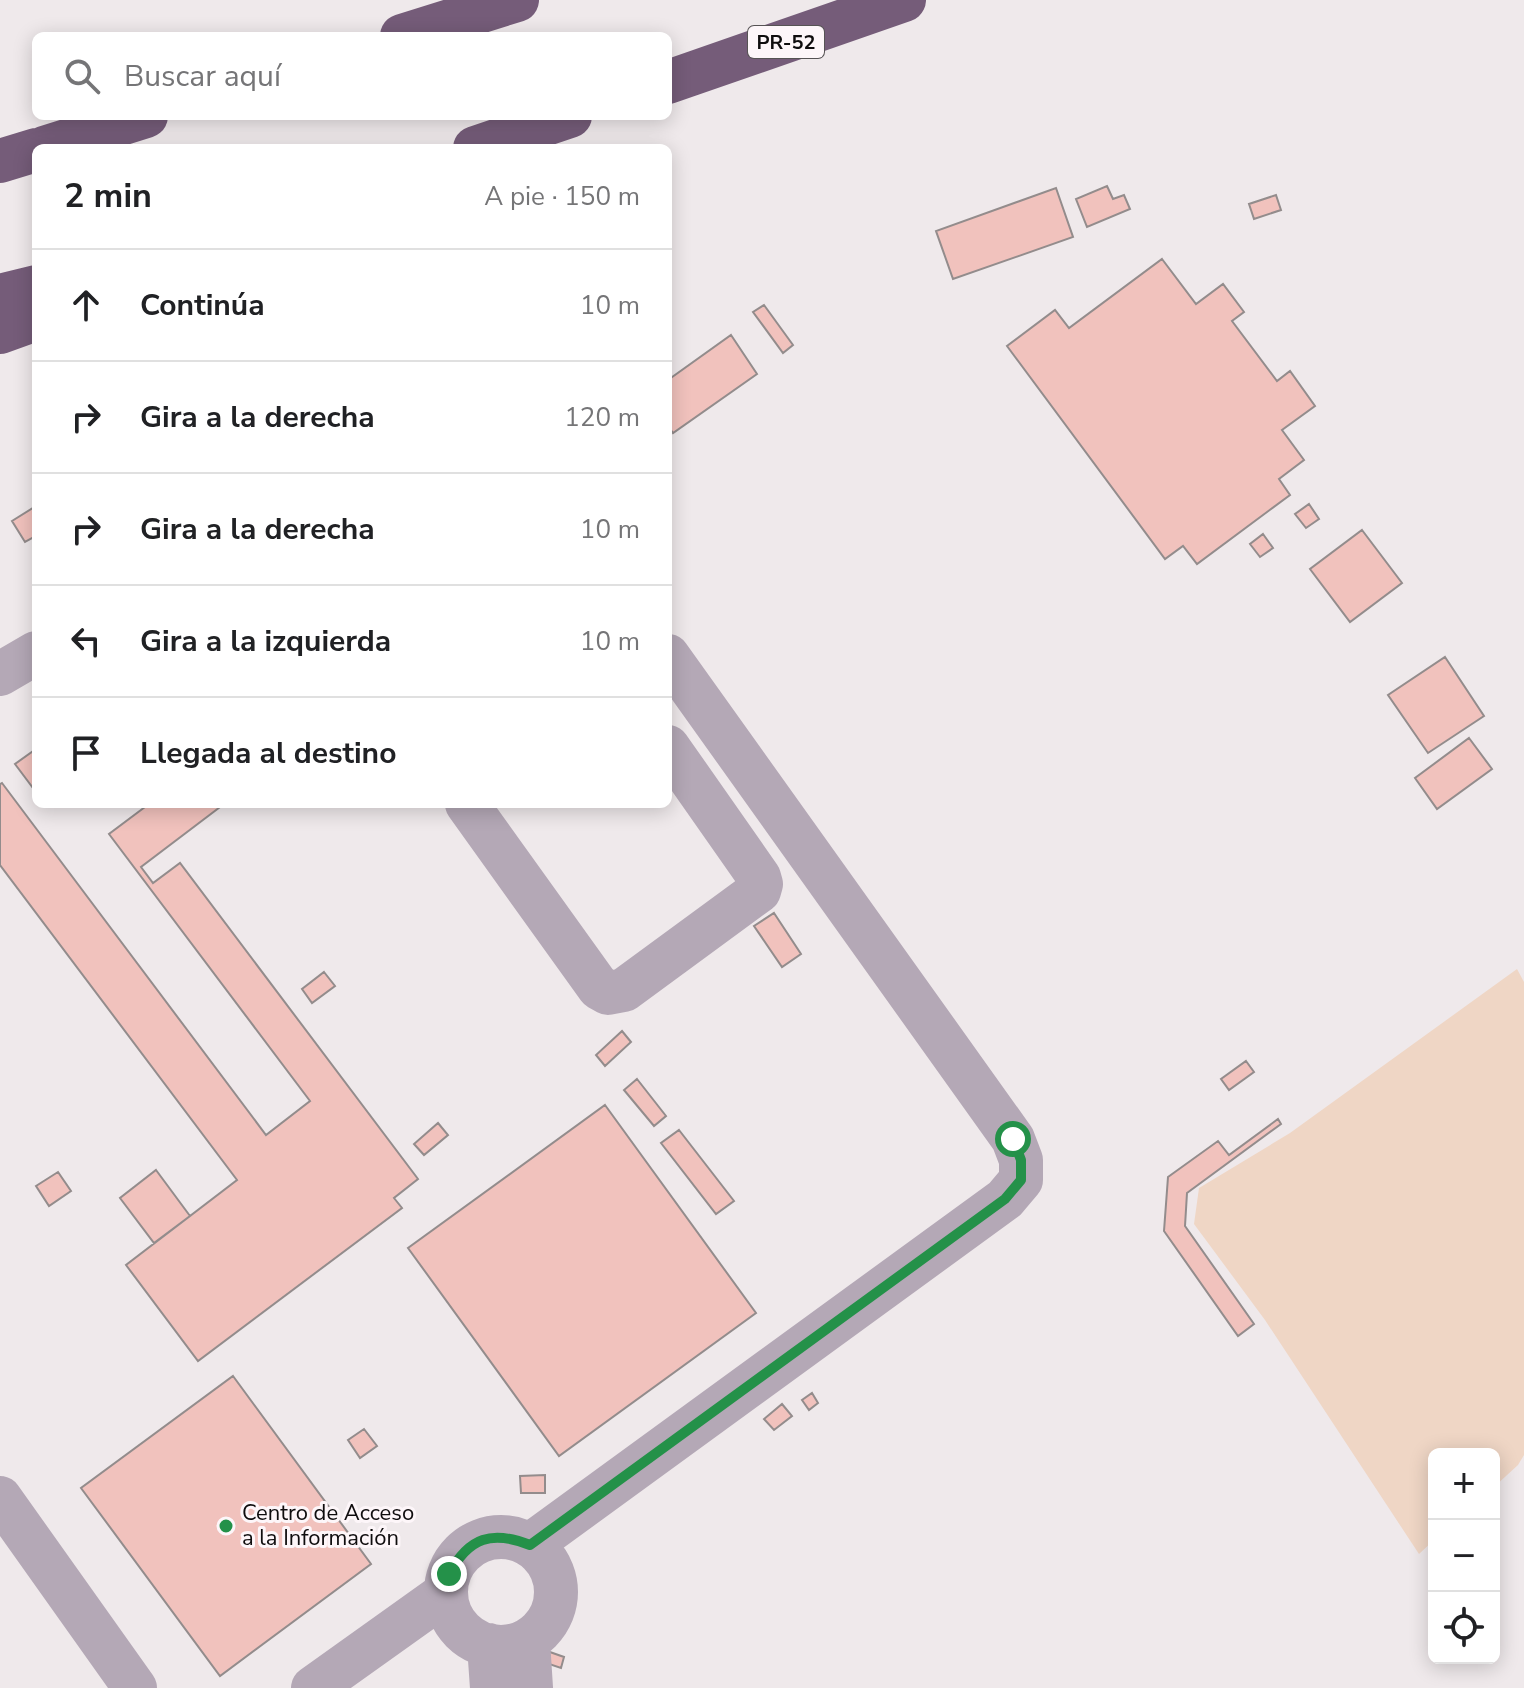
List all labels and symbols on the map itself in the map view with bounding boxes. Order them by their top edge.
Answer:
road number: PR-52 [748,26,824,58]
route start [995,1121,1031,1157]
place label: Centro de Acceso a la Información [242,1498,414,1553]
marker: Centro de Acceso a la Información [217,1517,235,1535]
route end [431,1556,467,1592]

